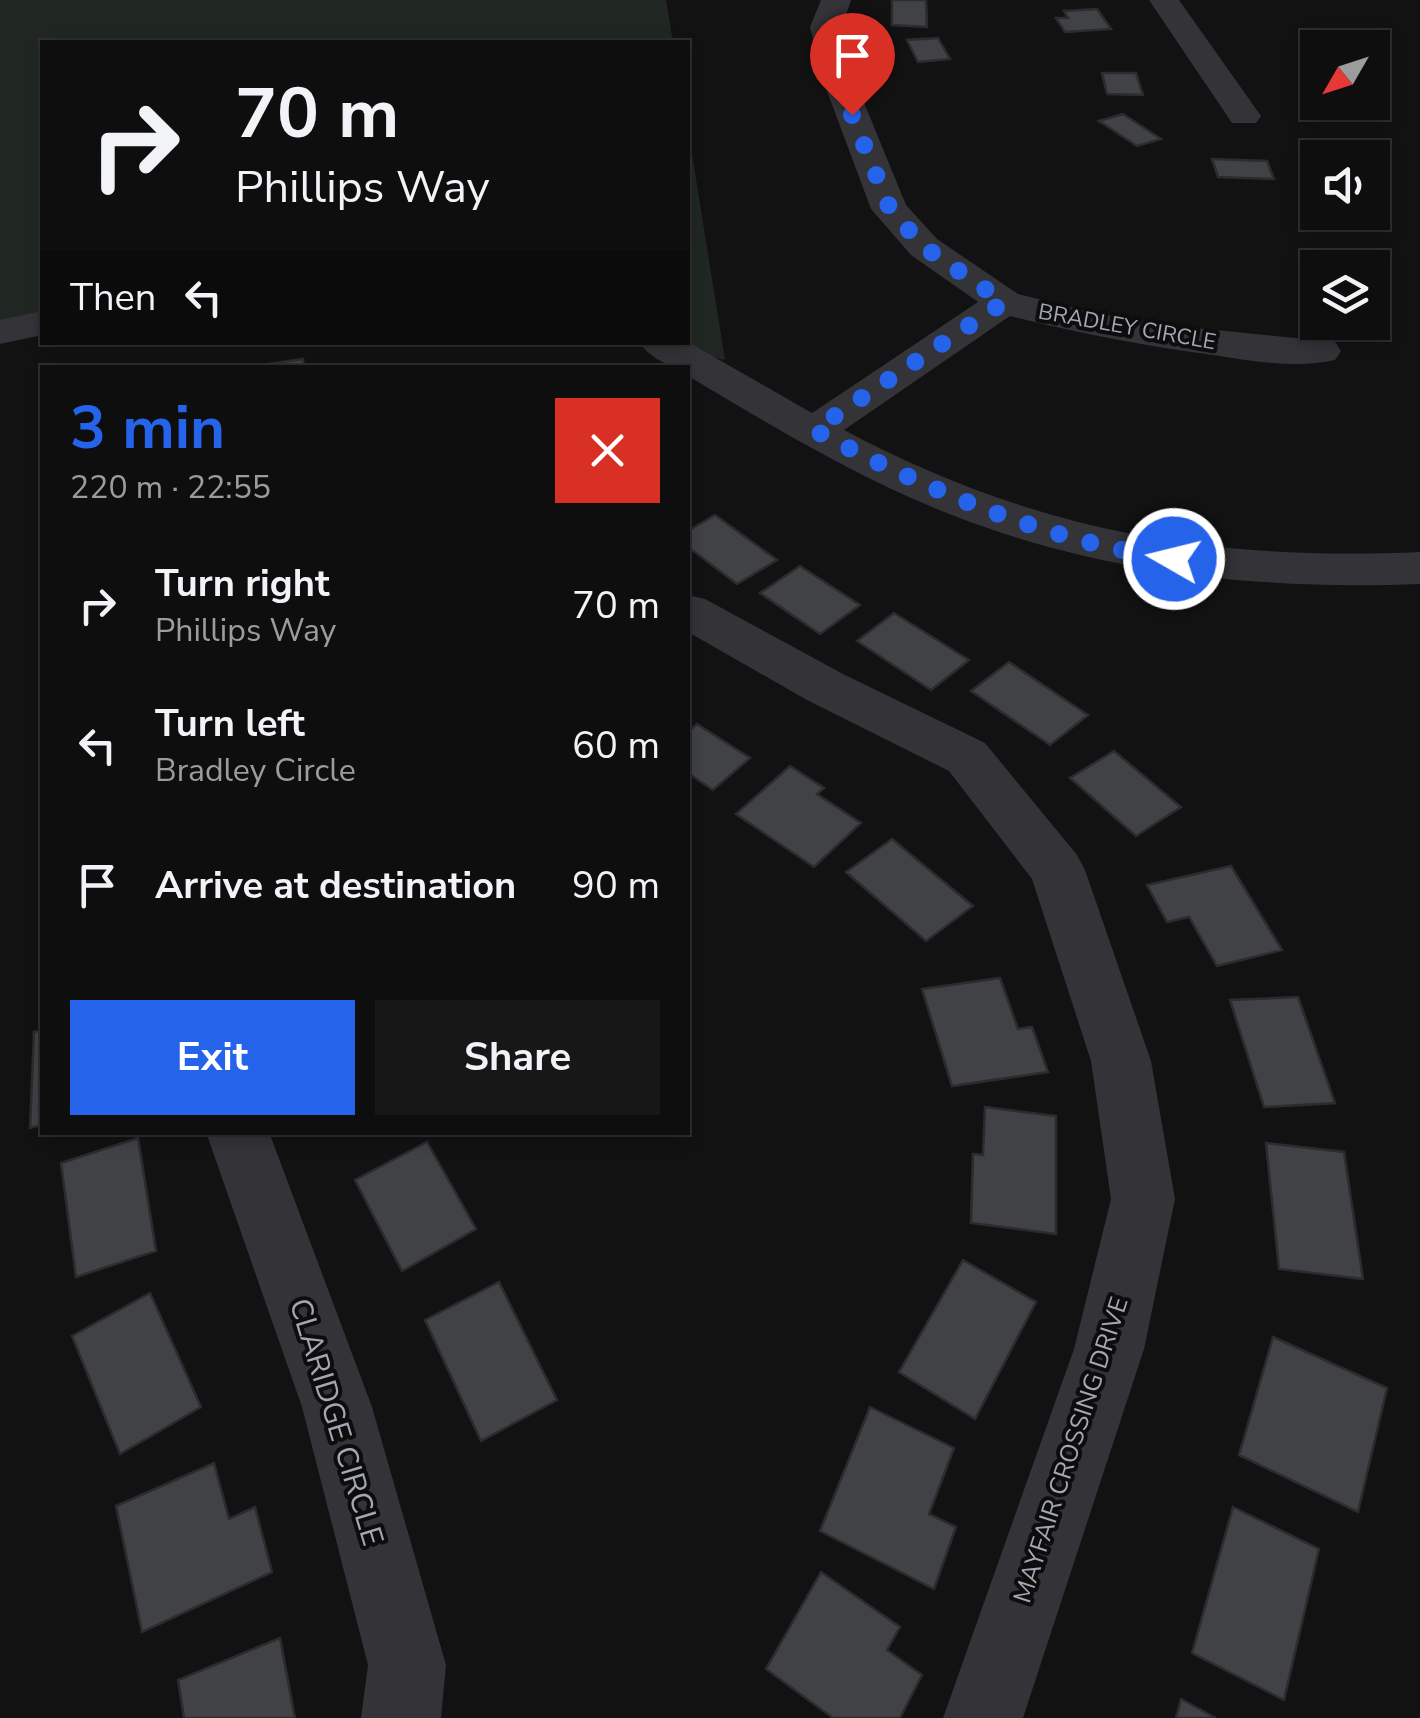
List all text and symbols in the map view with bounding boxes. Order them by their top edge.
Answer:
pin [810,13,895,116]
icon: arrive [825,28,880,83]
north arrow [1300,30,1390,120]
map controls [1300,30,1390,340]
text: 70 m [235,66,399,162]
icon: right [70,80,200,210]
button: sound [1300,140,1390,230]
text: Phillips Way [235,157,490,218]
button: layers [1300,250,1390,340]
icon: left [176,270,231,325]
text: Then [70,272,156,323]
street label: BRADLEY CIRCLE [1036,297,1218,357]
text: 3 min [70,387,225,469]
button: close [555,398,660,503]
text: 220 m · 22:55 [70,466,271,509]
position arrow [1122,507,1226,611]
text: Turn right [155,558,330,609]
icon: right [70,578,125,633]
text: 70 m [572,580,660,631]
text: Phillips Way [155,609,336,652]
text: Turn left [155,698,305,749]
icon: left [70,718,125,773]
text: 60 m [572,720,660,771]
text: Bradley Circle [155,749,356,792]
icon: arrive [70,858,125,913]
text: Arrive at destination [155,860,516,911]
text: 90 m [572,860,660,911]
button: Exit [70,1000,355,1115]
button: Share [375,1000,660,1115]
street label: CLARIDGE CIRCLE [279,1293,393,1551]
street label: MAYFAIR CROSSING DRIVE [1005,1293,1137,1607]

